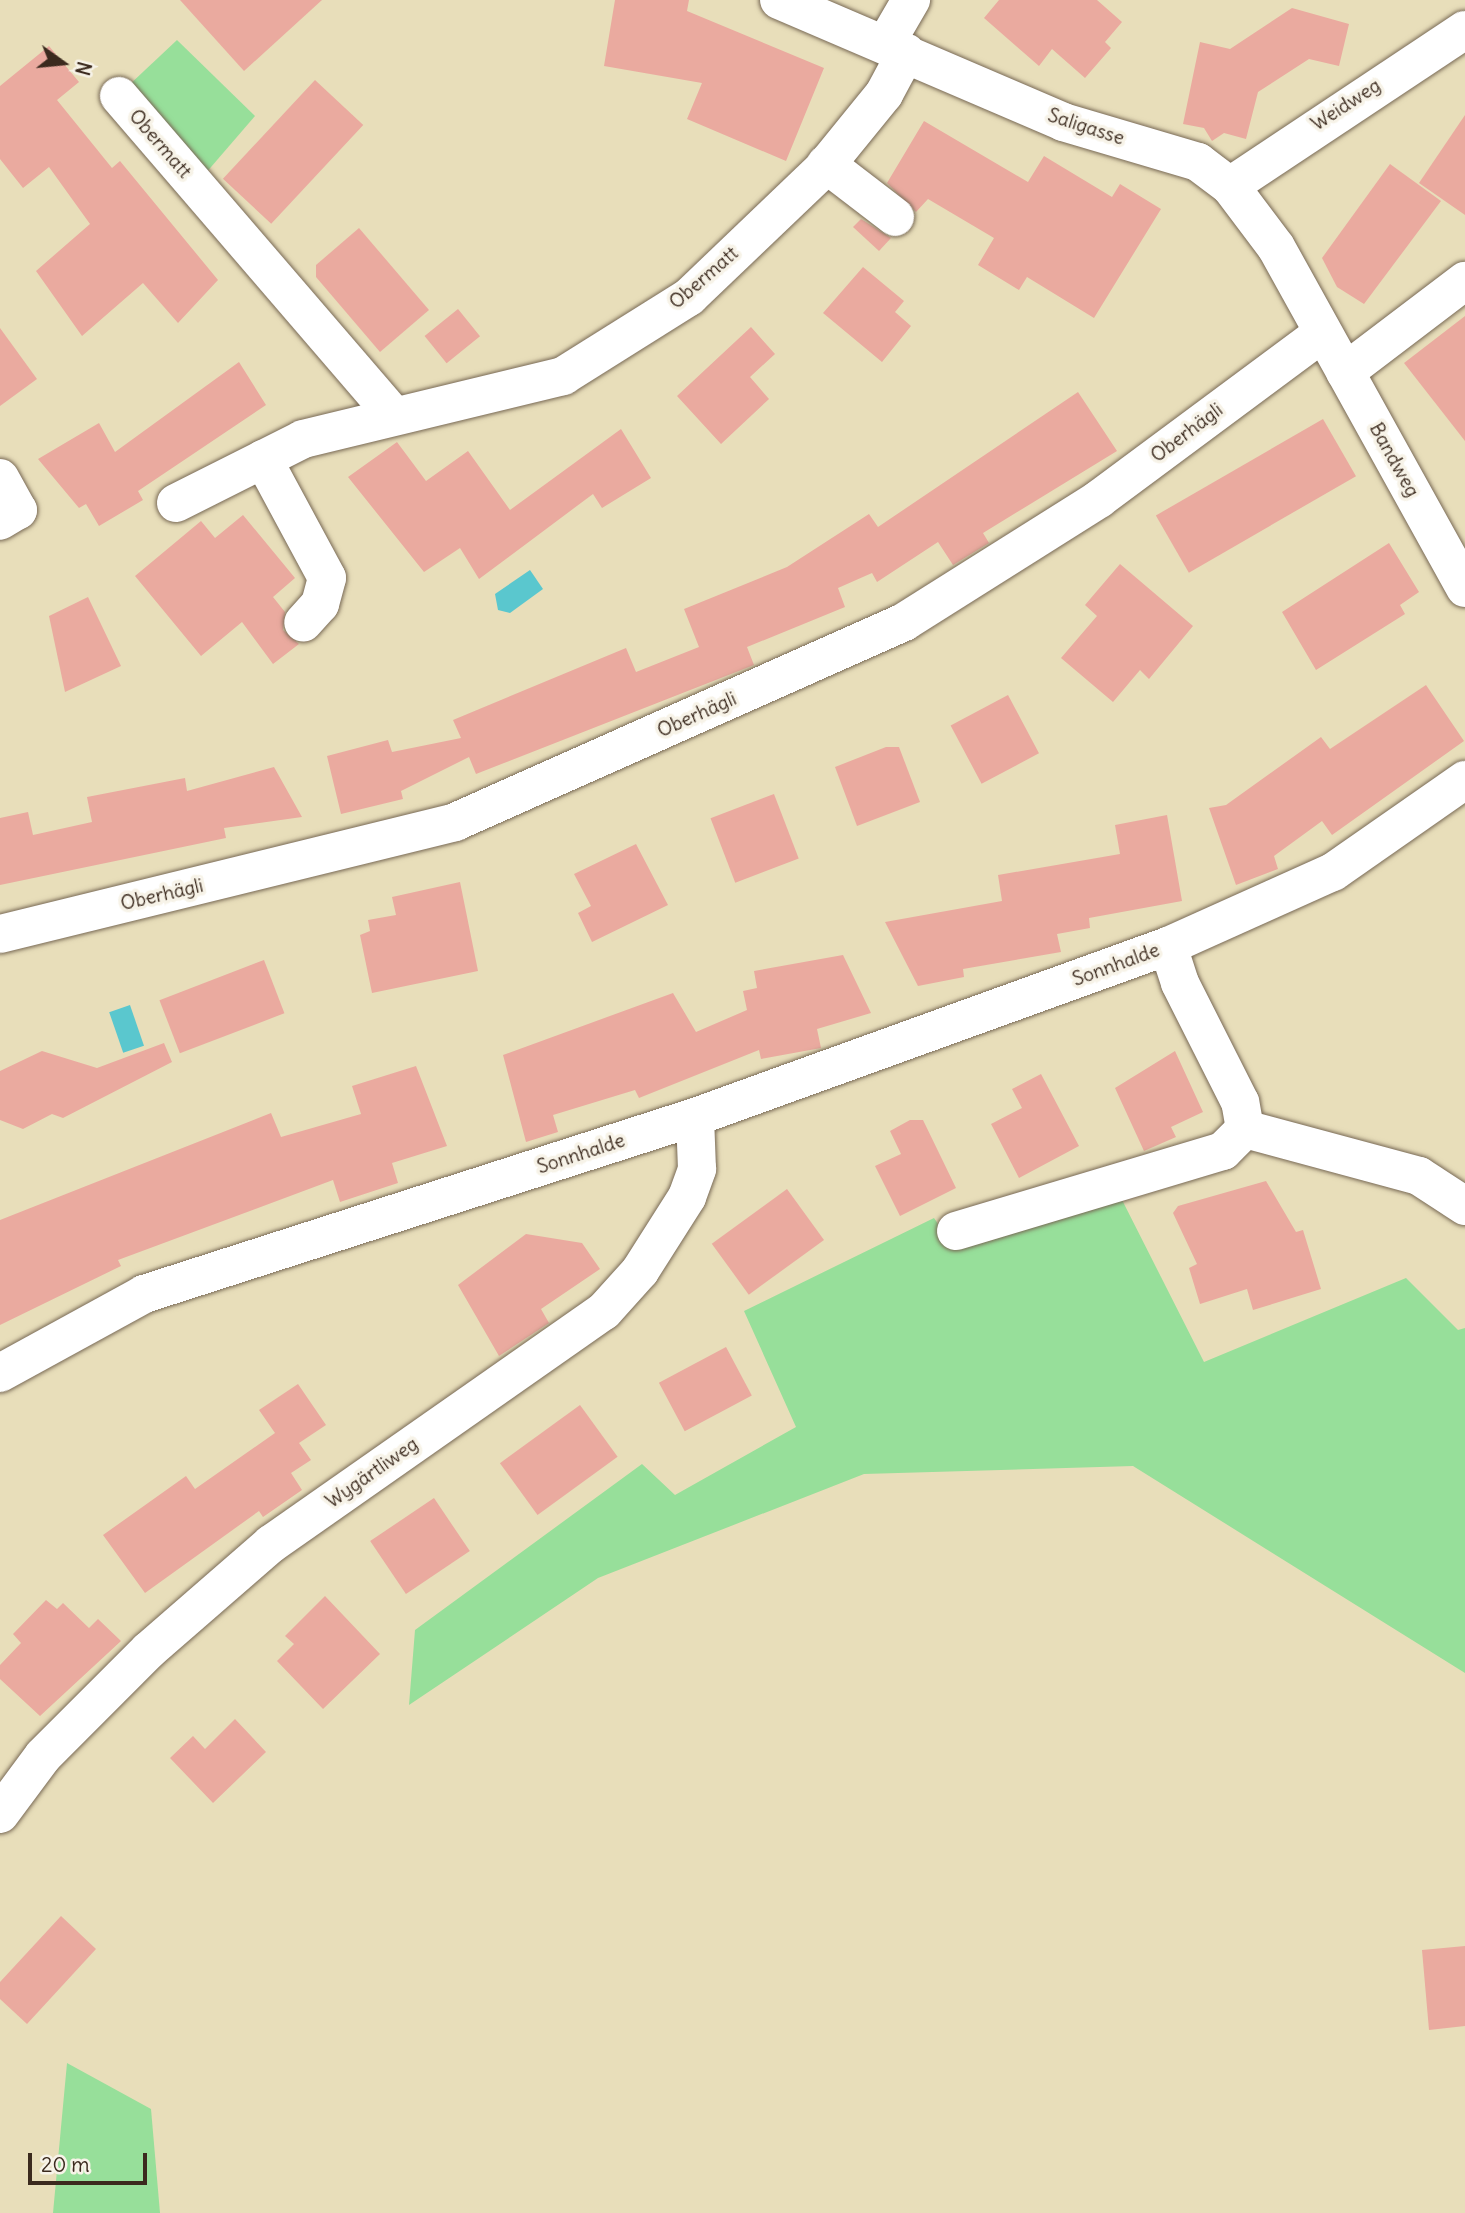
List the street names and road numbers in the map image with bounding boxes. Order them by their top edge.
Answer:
street label: Weidweg [1307,74,1385,136]
street label: Saligasse [1045,104,1127,150]
street label: Obermatt [124,105,196,183]
street label: Obermatt [665,242,743,314]
street label: Oberhägli [1147,399,1227,467]
street label: Bandweg [1364,419,1424,501]
street label: Oberhägli [654,687,740,743]
street label: Oberhägli [118,874,206,916]
street label: Sonnhalde [1070,939,1162,991]
street label: Sonnhalde [534,1129,628,1179]
street label: Wygärtliweg [321,1433,423,1513]

